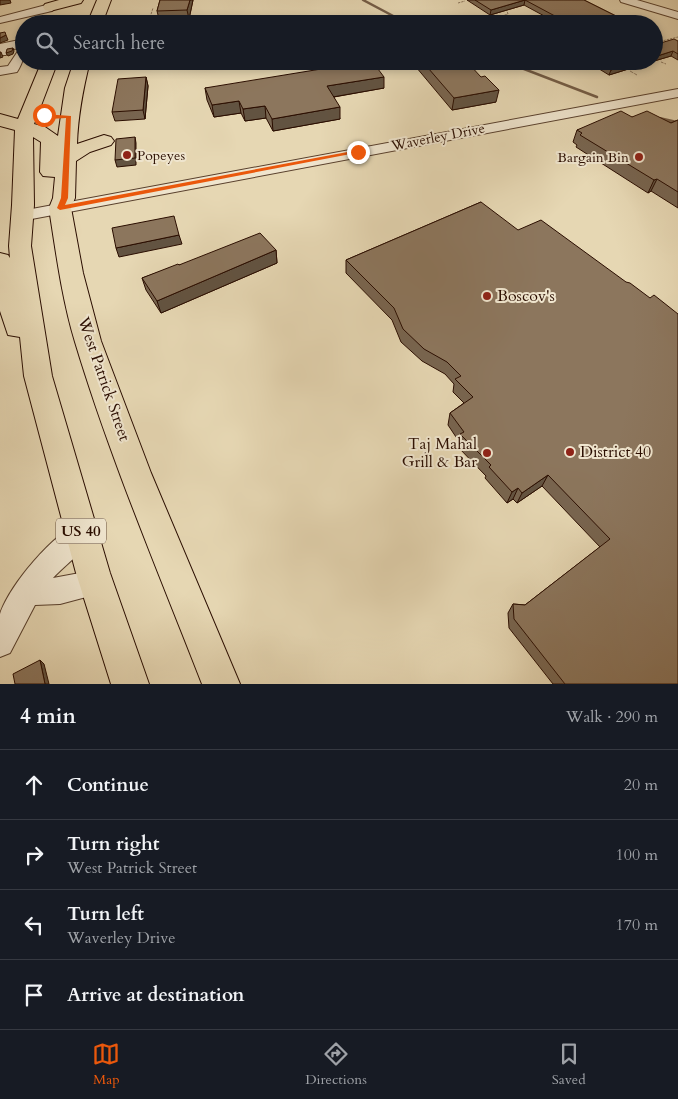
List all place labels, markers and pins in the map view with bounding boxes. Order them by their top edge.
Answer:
place label: Popeyes [137,146,185,165]
place label: Bargain Bin [557,148,629,167]
marker: Popeyes [121,149,133,161]
marker: Bargain Bin [633,151,645,163]
place label: Boscov's [497,285,555,307]
marker: Boscov's [481,290,493,302]
place label: Taj Mahal Grill & Bar [402,433,477,473]
place label: District 40 [580,441,651,463]
marker: District 40 [564,446,576,458]
marker: Taj Mahal Grill & Bar [481,447,493,459]

